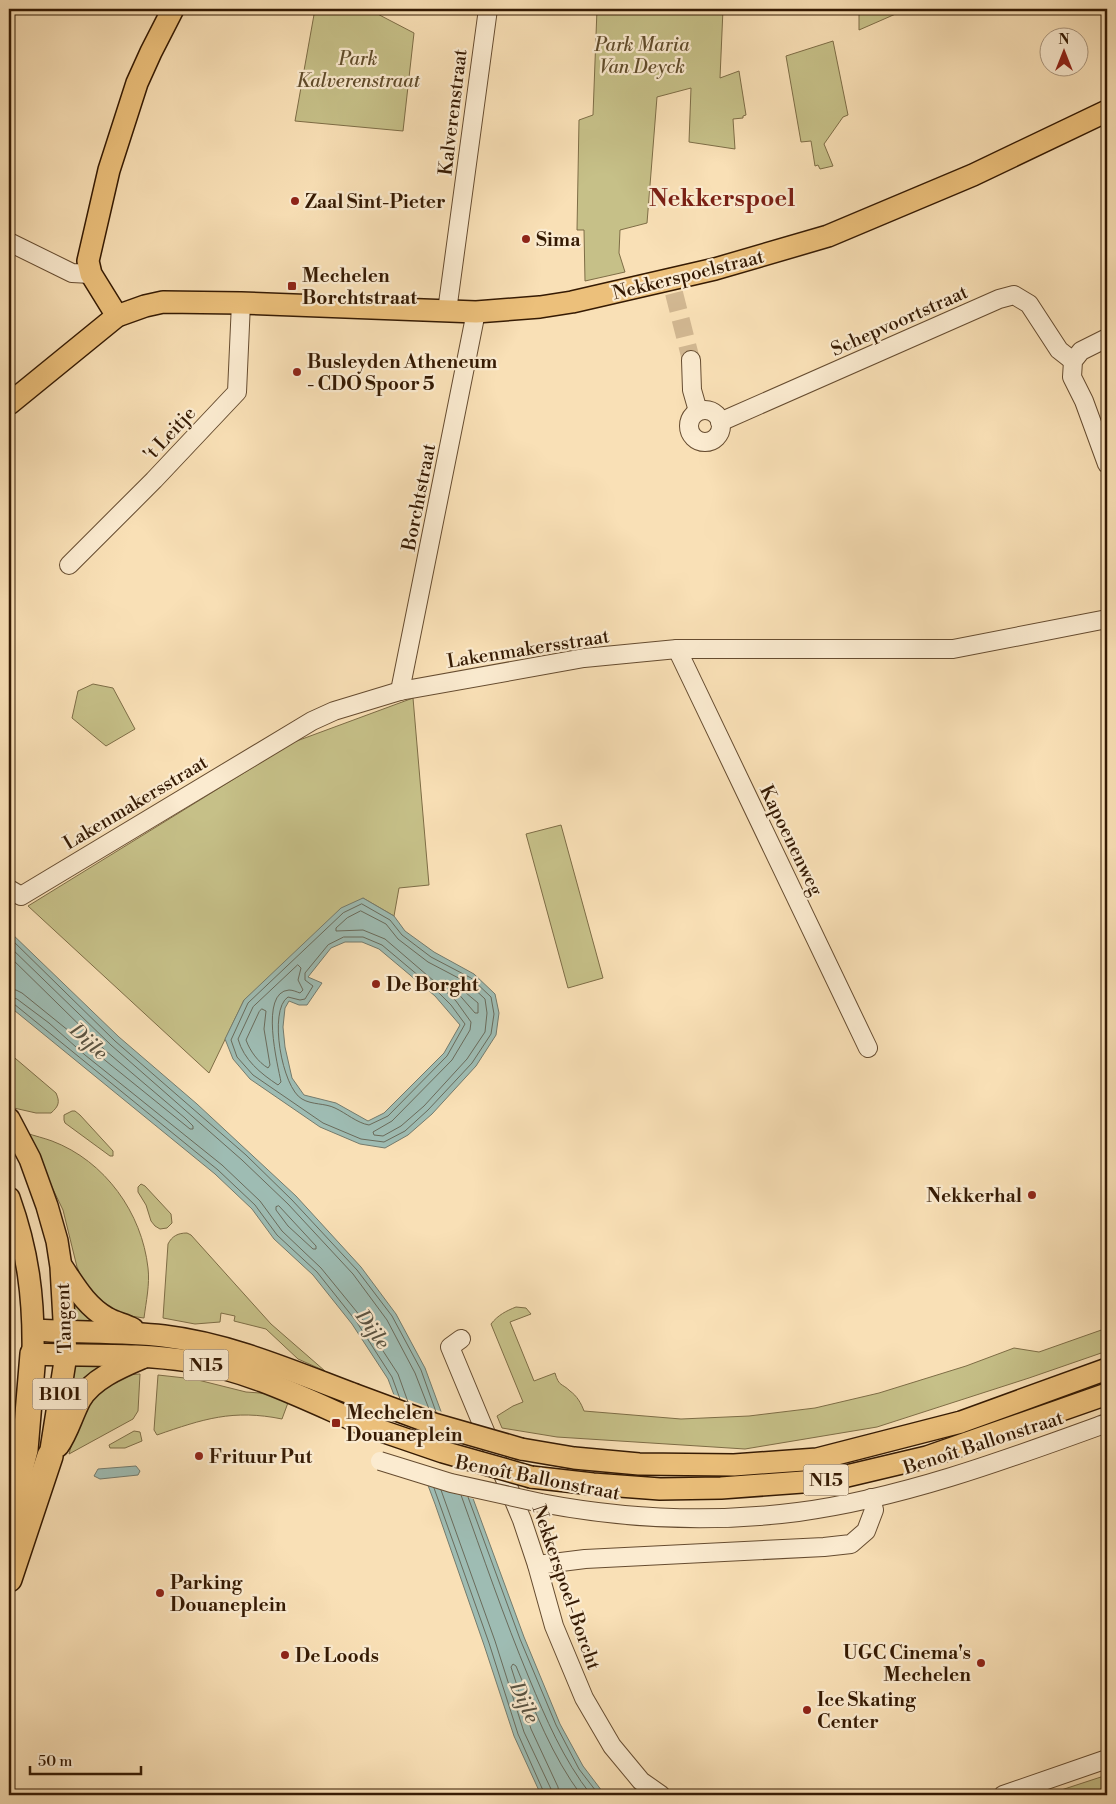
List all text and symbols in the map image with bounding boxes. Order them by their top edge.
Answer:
north arrow [1038,28,1088,78]
text: N [1058,31,1070,49]
park label: Park Maria Van Deyck [594,33,690,79]
park label: Park Kalverenstraat [296,47,421,93]
street label: Kalverenstraat [433,47,473,177]
district label: Nekkerspoel [649,184,795,214]
place label: Zaal Sint-Pieter [305,190,446,214]
marker: Zaal Sint-Pieter [289,195,301,207]
place label: Sima [536,228,581,252]
marker: Sima [520,233,532,245]
street label: Nekkerspoelstraat [610,244,767,305]
place label: Mechelen Borchtstraat [302,264,417,310]
marker: Mechelen Borchtstraat [286,280,298,292]
street label: Schepvoortstraat [827,280,972,362]
place label: Busleyden Atheneum - CDO Spoor 5 [307,350,497,396]
marker: Busleyden Atheneum - CDO Spoor 5 [291,366,303,378]
street label: 't Leitje [139,401,201,466]
street label: Borchtstraat [397,441,441,554]
street label: Lakenmakersstraat [445,624,611,674]
street label: Lakenmakersstraat [59,750,212,855]
street label: Kapoenenweg [754,781,828,900]
place label: De Borght [386,973,479,997]
marker: De Borght [370,978,382,990]
water label: Dijle [63,1018,113,1066]
place label: Nekkerhal [926,1184,1022,1208]
marker: Nekkerhal [1026,1189,1038,1201]
street label: Tangent [51,1282,77,1354]
water label: Dijle [348,1304,395,1355]
road number: N15 [184,1350,228,1380]
road number: B101 [32,1378,88,1410]
place label: Mechelen Douaneplein [346,1401,463,1447]
street label: Benoît Ballonstraat [899,1406,1067,1480]
marker: Mechelen Douaneplein [330,1417,342,1429]
place label: Frituur Put [209,1445,312,1469]
marker: Frituur Put [193,1450,205,1462]
street label: Benoît Ballonstraat [452,1450,622,1506]
road number: N15 [804,1464,848,1496]
street label: Nekkerspoel-Borcht [527,1502,606,1673]
place label: Parking Douaneplein [170,1571,287,1617]
marker: Parking Douaneplein [154,1587,166,1599]
place label: UGC Cinema's Mechelen [843,1641,971,1687]
place label: De Loods [295,1644,379,1668]
marker: De Loods [279,1649,291,1661]
marker: UGC Cinema's Mechelen [975,1657,987,1669]
water label: Dijle [503,1677,544,1728]
place label: Ice Skating Center [817,1688,917,1734]
marker: Ice Skating Center [801,1704,813,1716]
scale bar [30,1744,141,1776]
text: 50 m [38,1752,72,1771]

